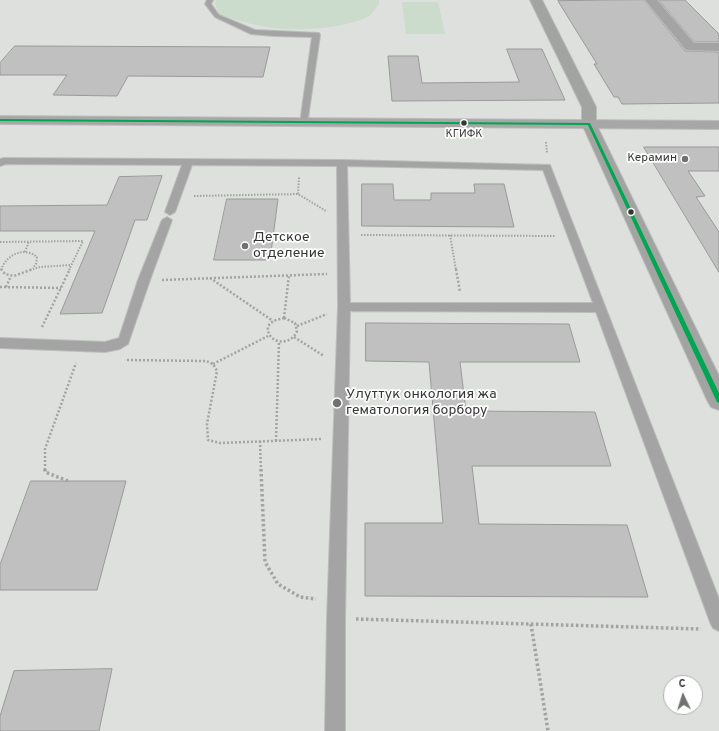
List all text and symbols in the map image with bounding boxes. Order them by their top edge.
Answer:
marker: КГИФК [459,118,469,128]
place label: КГИФК [445,128,483,142]
place label: Керамин [627,152,677,166]
marker: Керамин [680,154,690,164]
unlabelled marker [626,207,636,217]
place label: Детское отделение [253,230,324,262]
marker: Детское отделение [240,241,250,251]
place label: Улуттук онкология жа гематология борбору [346,387,497,420]
marker: Улуттук онкология жа гематология борбору [331,397,343,409]
north arrow [663,675,703,715]
text: С [678,677,686,691]

